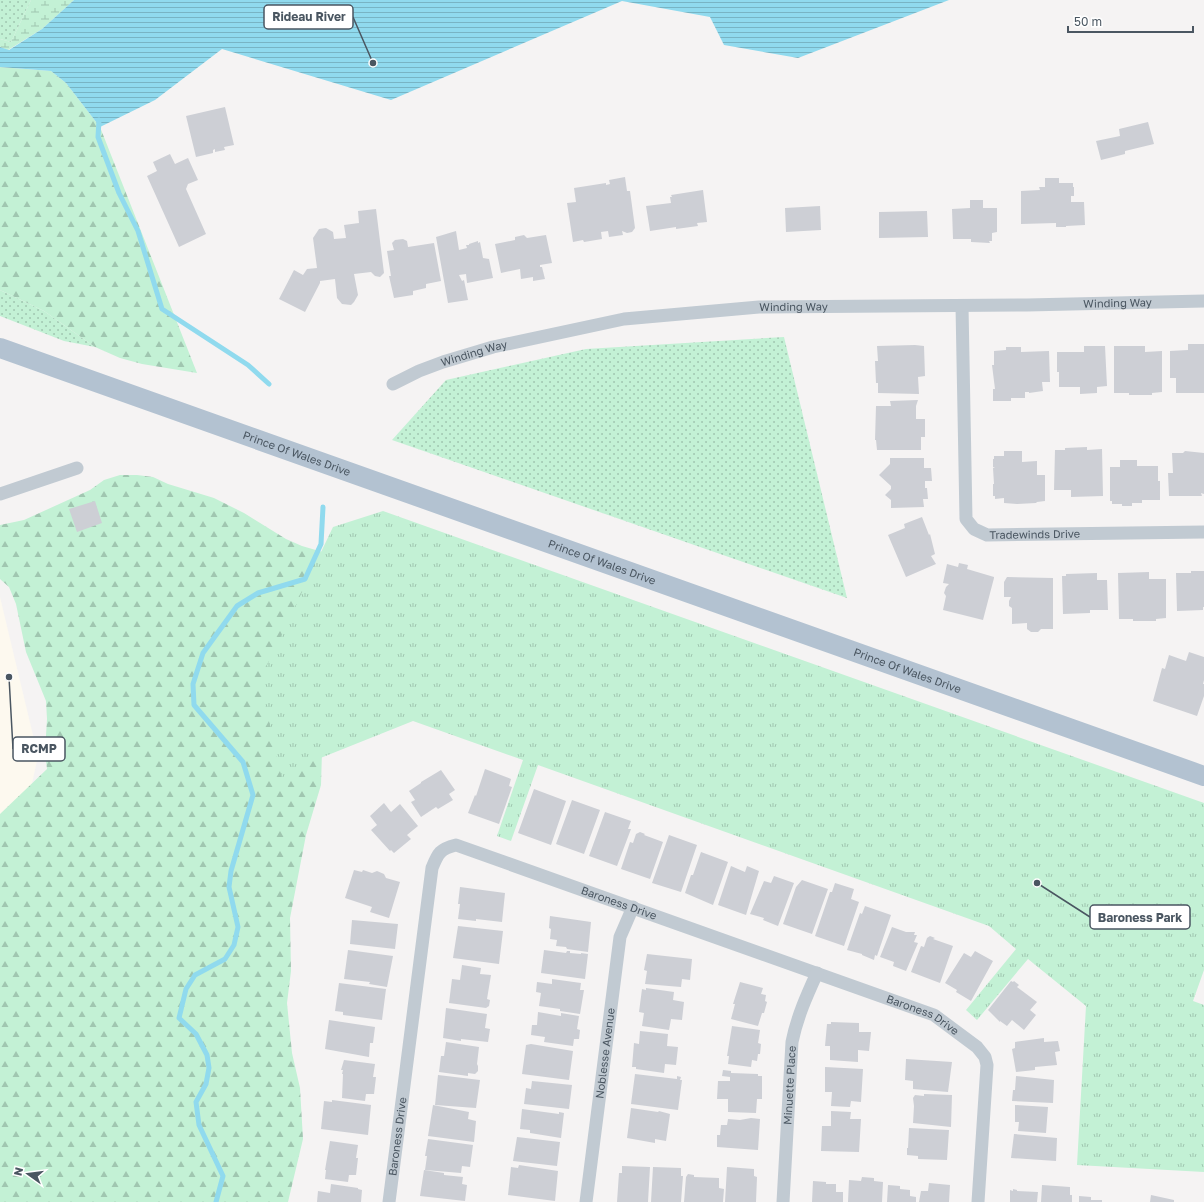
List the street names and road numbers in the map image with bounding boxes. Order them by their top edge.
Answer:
street label: Winding Way [1083,295,1152,310]
street label: Winding Way [759,299,828,313]
street label: Winding Way [439,337,508,368]
street label: Prince Of Wales Drive [241,428,353,478]
street label: Tradewinds Drive [989,527,1080,541]
street label: Prince Of Wales Drive [547,536,658,587]
street label: Prince Of Wales Drive [852,645,963,695]
street label: Baroness Drive [580,883,659,922]
street label: Baroness Drive [885,992,962,1037]
street label: Noblesse Avenue [592,1007,617,1099]
street label: Minuette Place [780,1045,798,1125]
street label: Baroness Drive [385,1096,408,1177]

